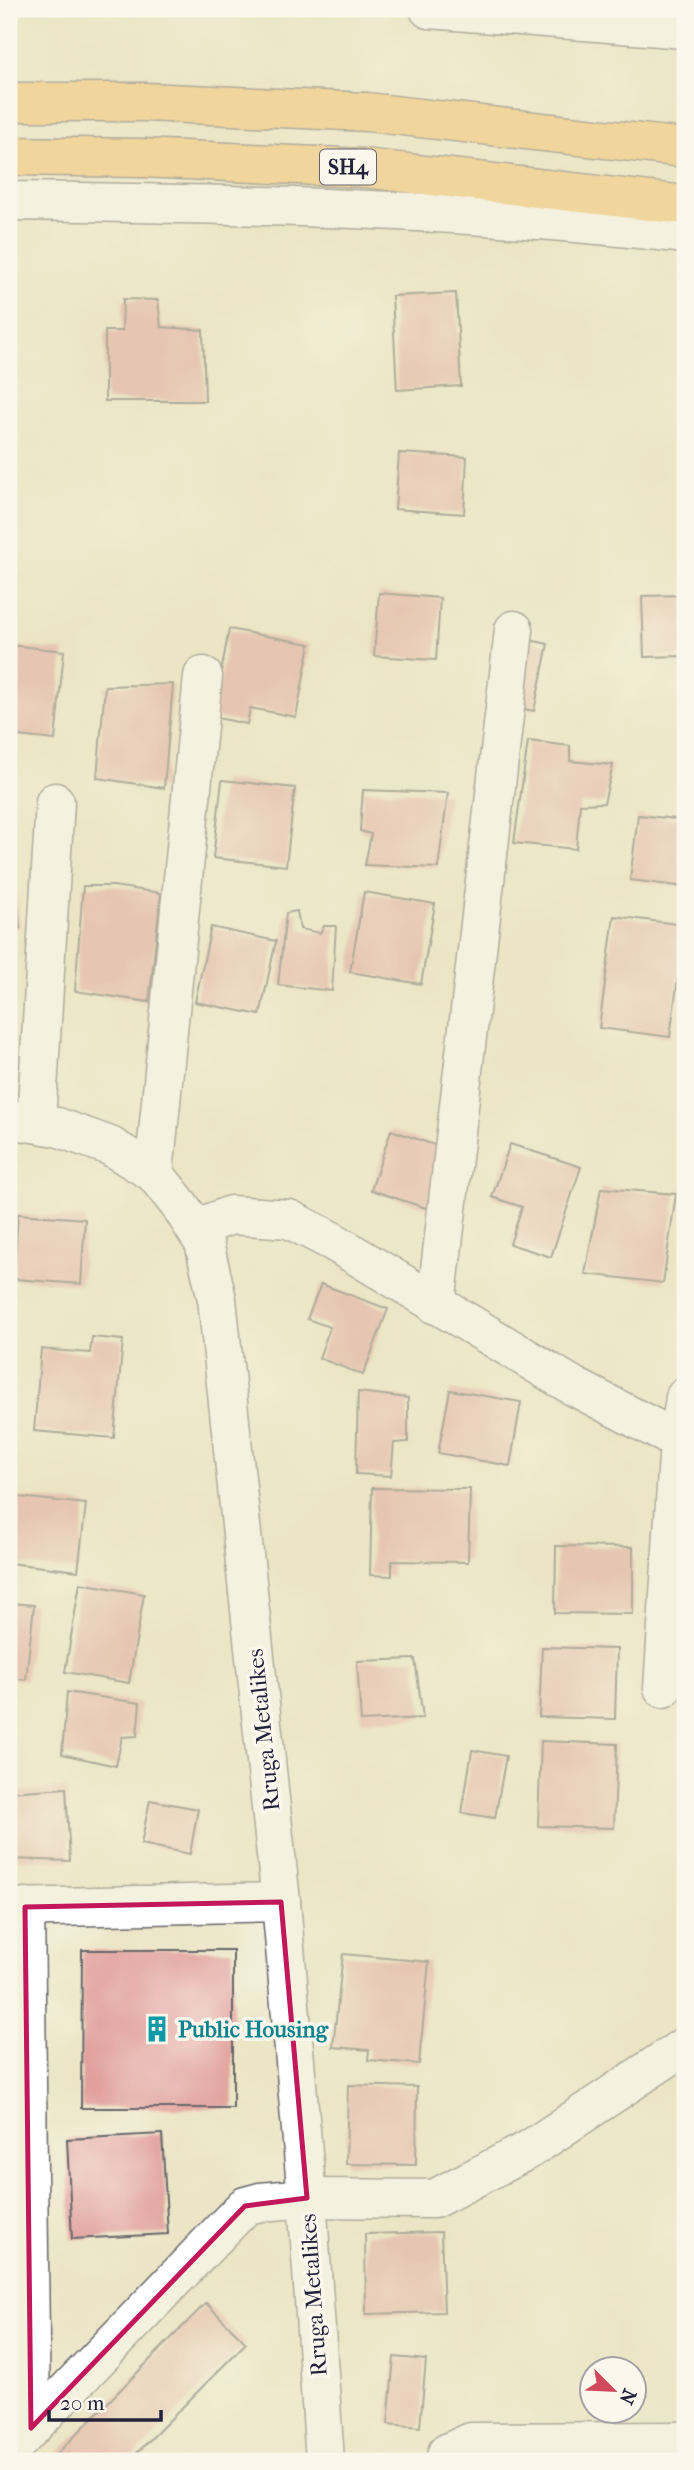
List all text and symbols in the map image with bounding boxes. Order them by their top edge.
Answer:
road number: SH4 [320,150,376,184]
street label: Rruga Metalikes [242,1648,285,1812]
building icon: Public Housing [142,2014,172,2044]
place label: Public Housing [178,2016,329,2043]
street label: Rruga Metalikes [294,2213,333,2377]
north arrow [578,2354,648,2424]
scale bar [49,2379,161,2423]
text: N [614,2385,641,2408]
text: 20 m [60,2391,105,2415]

